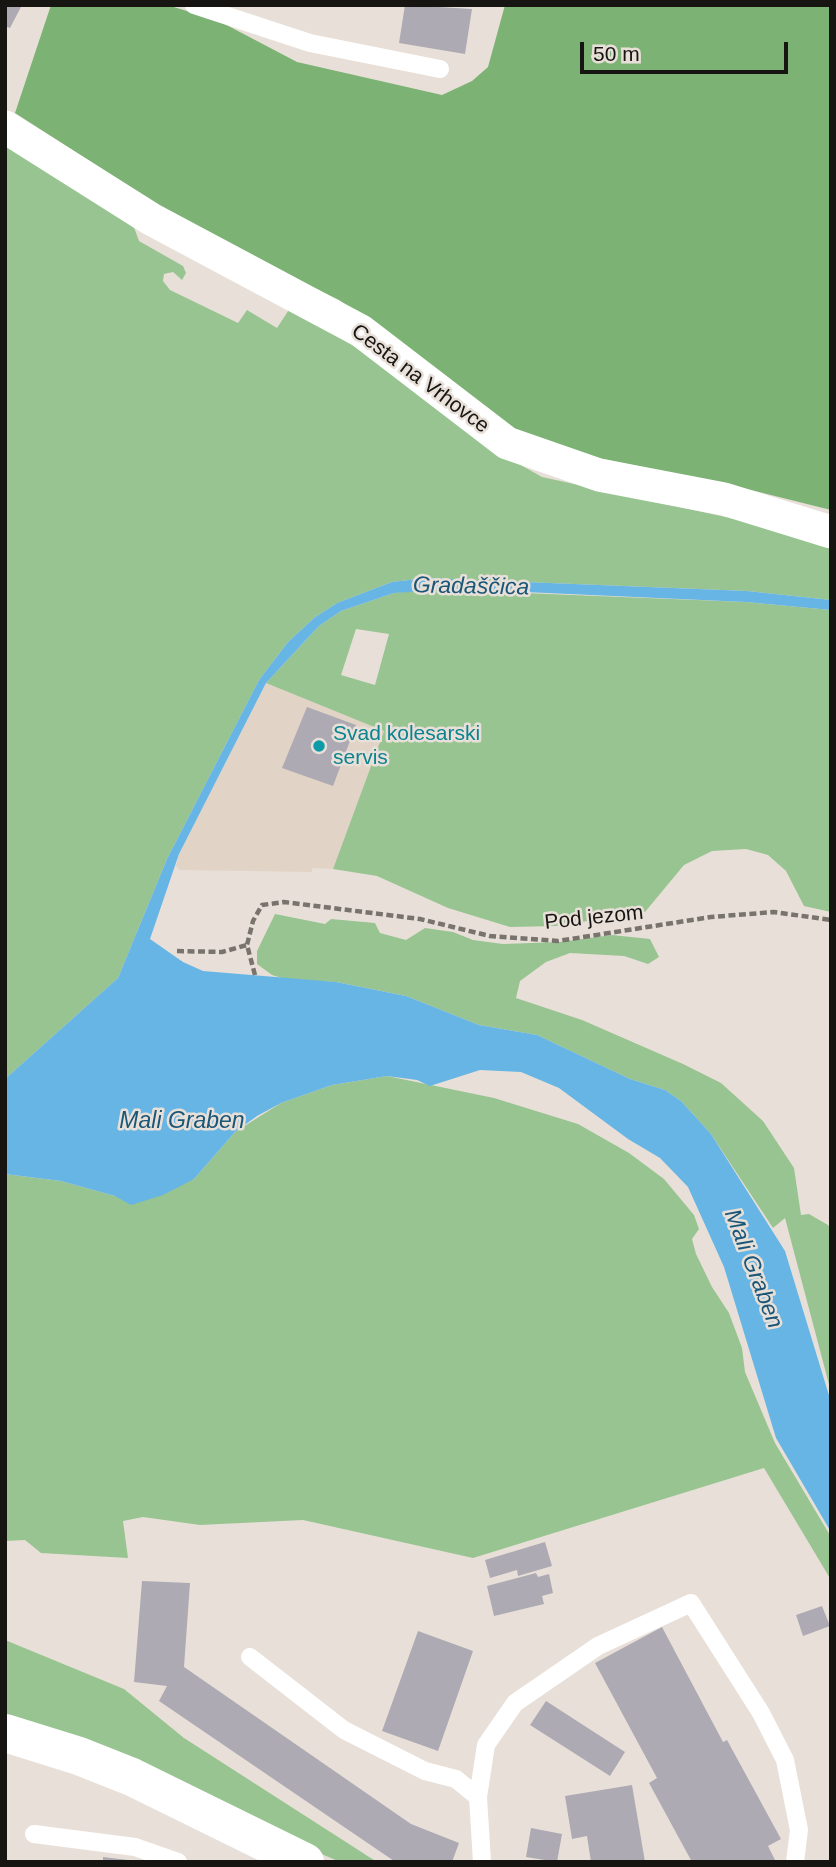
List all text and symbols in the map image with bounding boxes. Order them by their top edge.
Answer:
scale bar [584,28,792,72]
text: 50 m [593,42,640,65]
street label: Cesta na Vrhovce [346,319,494,439]
water label: Gradaščica [413,572,529,602]
place label: Svad kolesarski servis [333,721,480,771]
marker: Svad kolesarski servis [311,738,327,754]
street label: Pod jezom [543,900,645,936]
water label: Mali Graben [119,1108,245,1136]
water label: Mali Graben [718,1206,788,1332]

